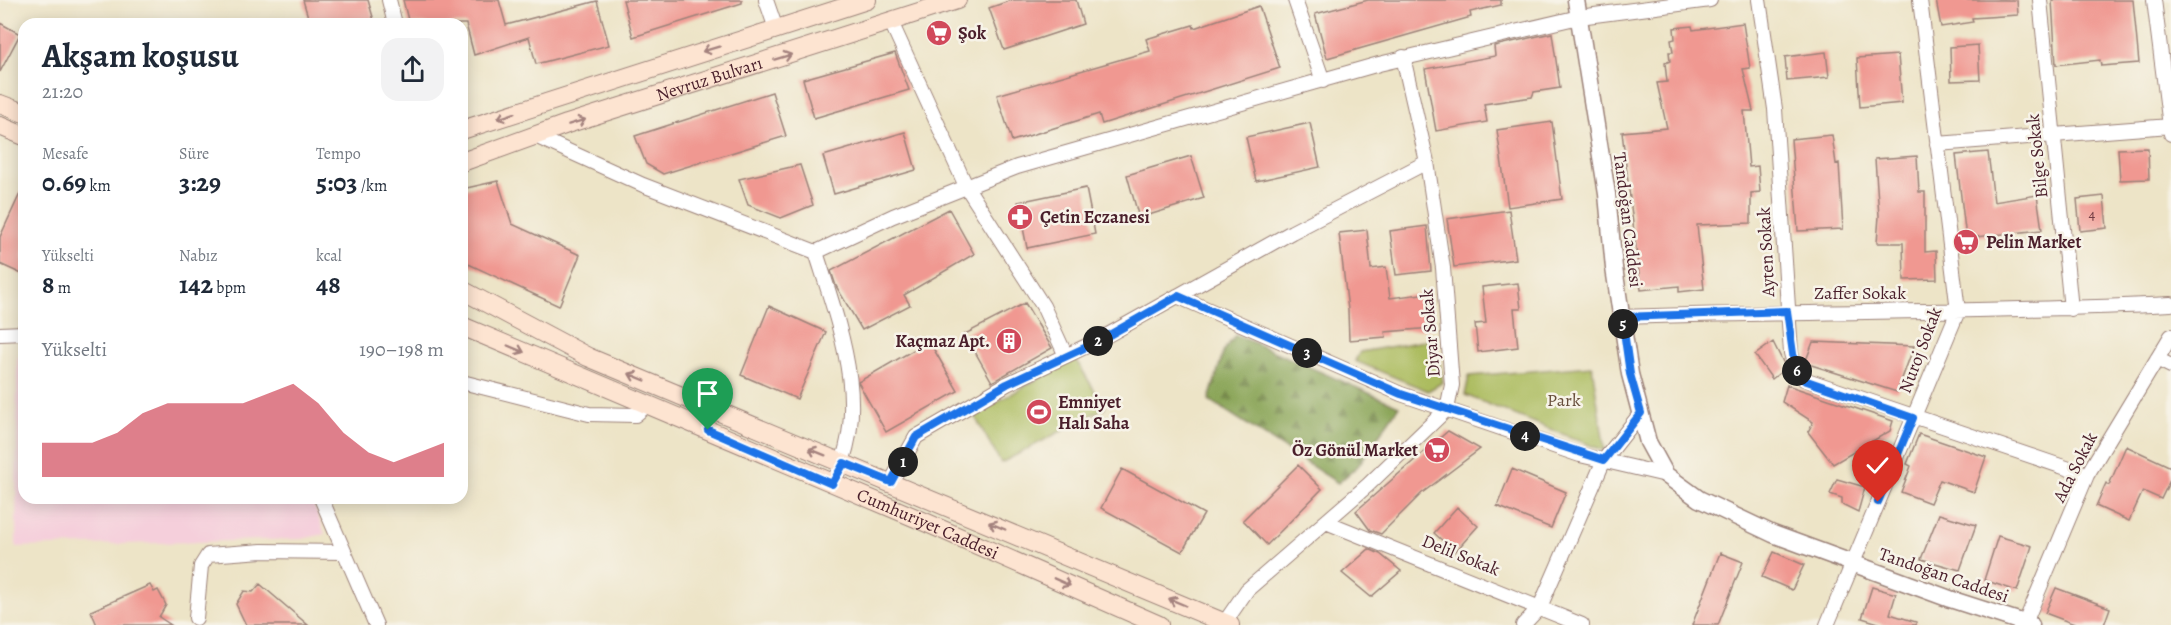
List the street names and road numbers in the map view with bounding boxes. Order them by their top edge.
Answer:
street label: Nevruz Bulvarı [653,51,765,107]
street label: Bilge Sokak [2021,113,2053,199]
street label: Tandoğan Caddesi [1608,151,1648,289]
street label: Ayten Sokak [1752,207,1780,298]
street label: Zaffer Sokak [1814,281,1906,305]
street label: Diyar Sokak [1414,288,1446,378]
street label: Nuroj Sokak [1893,303,1947,397]
street label: Ada Sokak [2047,428,2103,507]
street label: Cumhuriyet Caddesi [853,483,1002,565]
street label: Delil Sokak [1418,528,1504,582]
street label: Tandoğan Caddesi [1876,542,2012,608]

